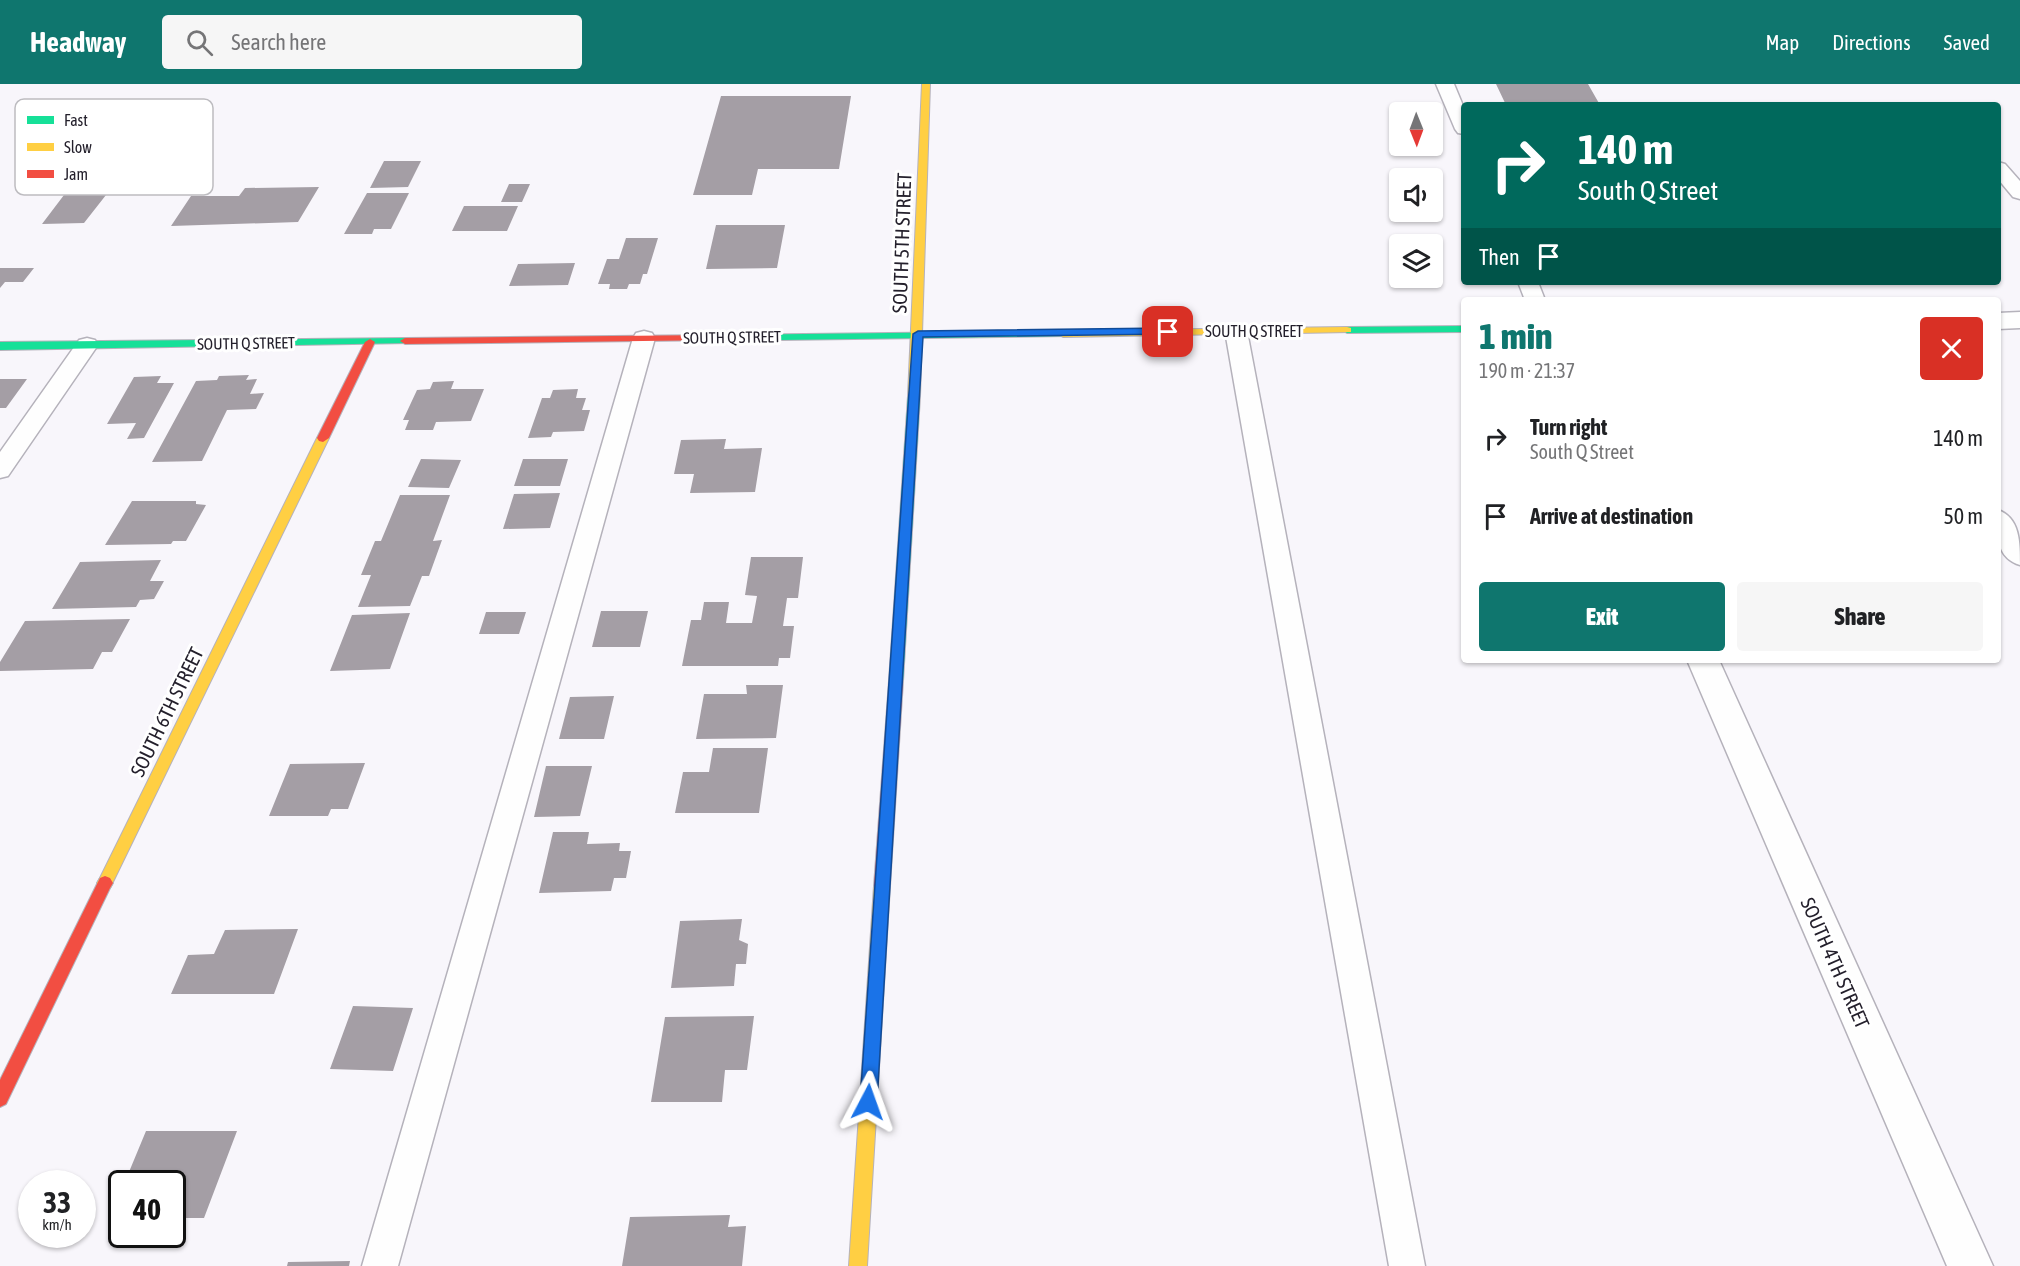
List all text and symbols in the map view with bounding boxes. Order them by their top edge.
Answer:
search box [162,15,582,69]
text: Headway [30,26,126,58]
icon: search [183,26,216,59]
text: Search here [231,29,326,55]
text: Map [1765,30,1799,54]
text: Directions [1832,30,1911,54]
text: Saved [1944,30,1990,54]
legend [15,99,213,195]
north arrow [1389,102,1443,156]
map controls [1389,102,1443,288]
text: Fast [64,111,88,129]
text: 140 m [1578,125,1673,173]
icon: right [1479,126,1557,204]
text: Slow [64,138,92,156]
text: Jam [64,165,88,183]
button: sound [1389,168,1443,222]
street label: SOUTH 5TH STREET [888,172,915,314]
text: South Q Street [1578,175,1718,206]
button: layers [1389,234,1443,288]
icon: arrive [1532,240,1565,273]
text: Then [1479,244,1520,270]
pin [1142,306,1193,357]
icon: arrive [1151,315,1184,348]
text: 1 min [1479,315,1553,357]
button: close [1920,317,1983,380]
street label: SOUTH Q STREET [1205,322,1303,340]
street label: SOUTH Q STREET [683,327,781,347]
street label: SOUTH Q STREET [197,333,295,353]
text: 190 m · 21:37 [1479,359,1575,382]
text: Turn right [1530,414,1607,440]
icon: right [1479,422,1512,455]
text: 140 m [1933,425,1983,451]
text: South Q Street [1530,440,1634,463]
icon: arrive [1479,500,1512,533]
text: Arrive at destination [1530,503,1693,529]
text: 50 m [1943,503,1983,529]
button: Exit [1479,582,1725,651]
button: Share [1737,582,1983,651]
street label: SOUTH 6TH STREET [125,643,208,780]
street label: SOUTH 4TH STREET [1796,894,1875,1032]
position arrow [836,1070,900,1134]
speed limit sign: 40 [108,1170,186,1248]
text: 33 [43,1185,71,1219]
text: km/h [42,1216,72,1233]

